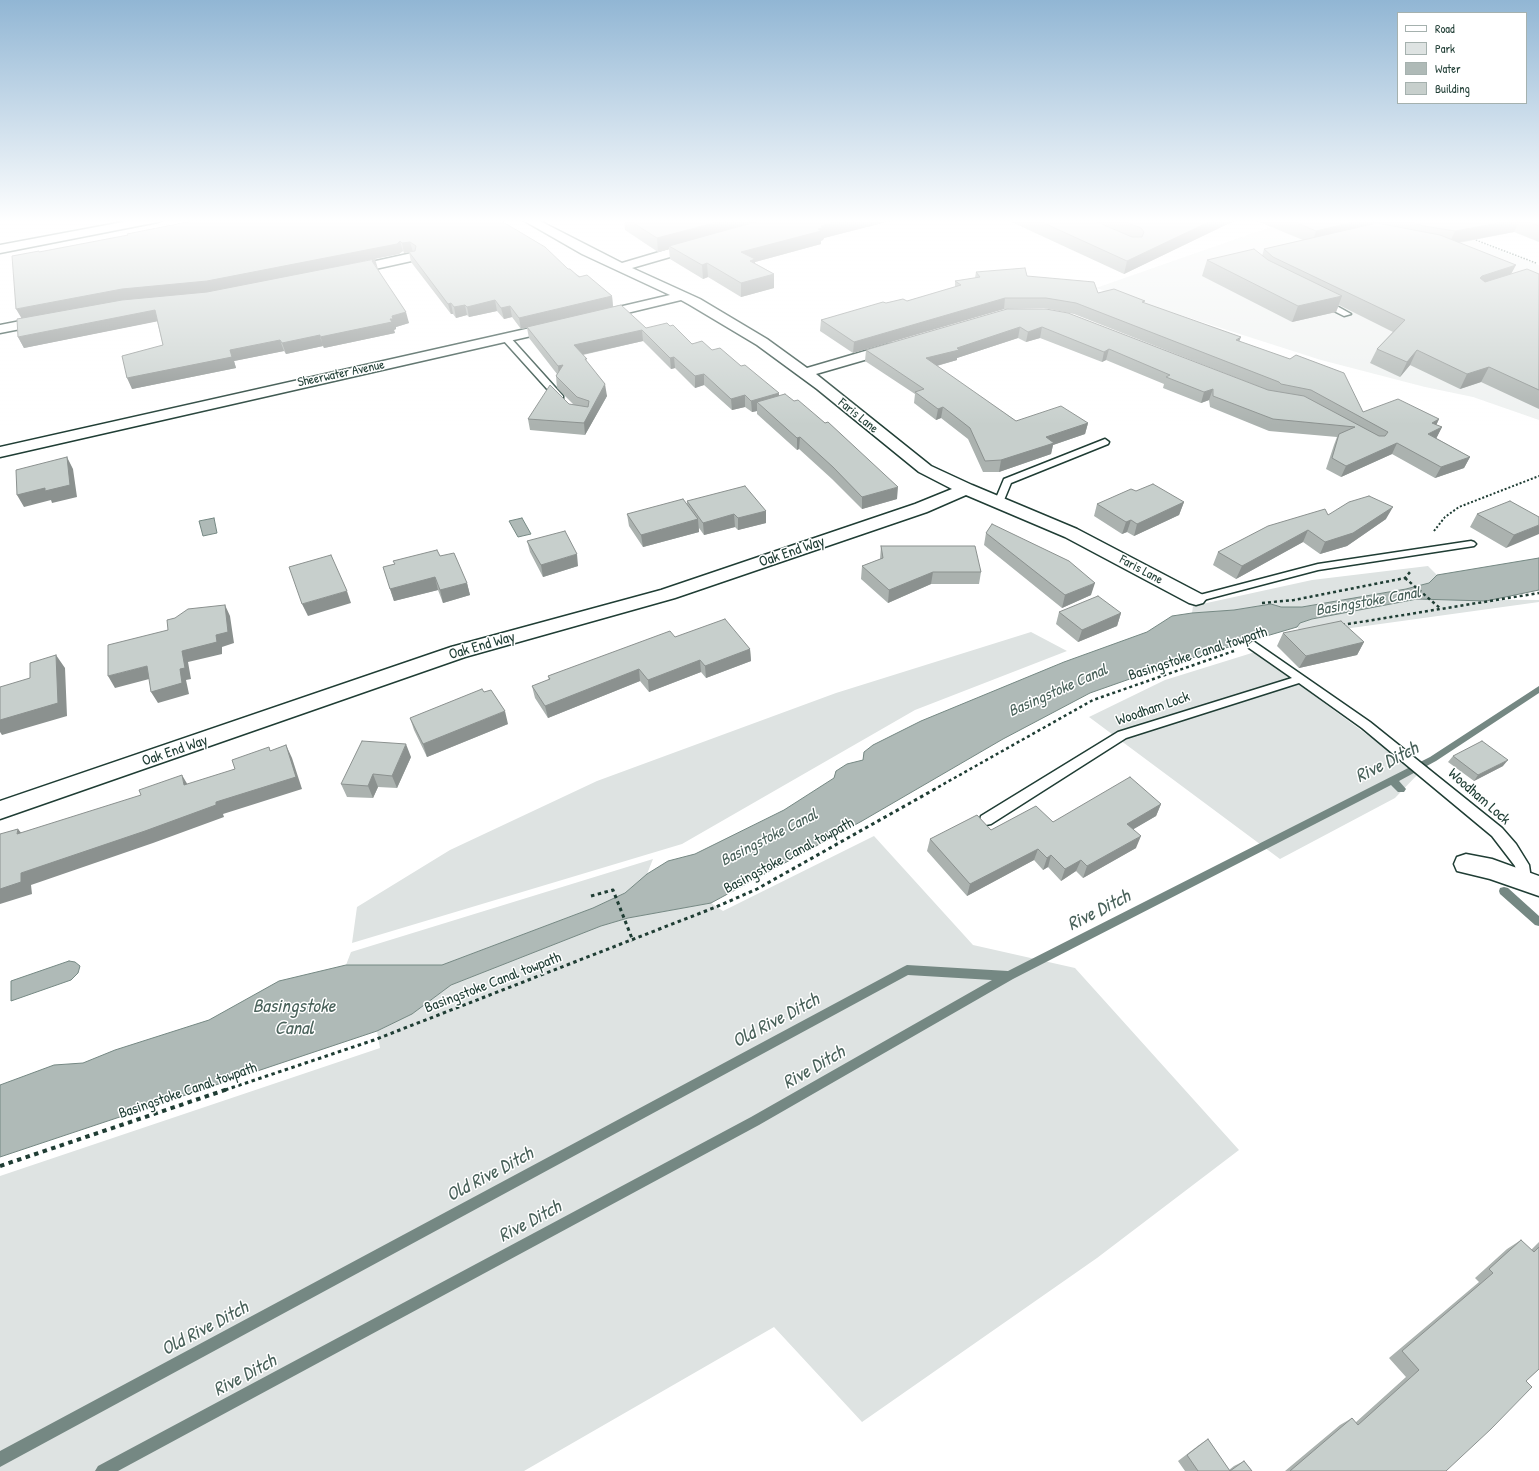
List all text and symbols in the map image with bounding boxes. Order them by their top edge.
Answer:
legend [1397,12,1527,104]
text: Road [1435,20,1455,37]
text: Park [1435,40,1455,57]
text: Water [1435,60,1461,77]
text: Building [1435,80,1470,97]
street label: Sheerwater Avenue [296,357,386,391]
street label: Faris Lane [835,395,881,437]
street label: Oak End Way [757,532,827,572]
street label: Faris Lane [1117,552,1165,588]
water label: Basingstoke Canal [1314,583,1422,621]
street label: Basingstoke Canal towpath [1126,623,1270,685]
street label: Oak End Way [447,628,517,664]
water label: Basingstoke Canal [1006,661,1110,721]
street label: Woodham Lock [1114,688,1192,730]
street label: Oak End Way [140,731,210,771]
water label: Rive Ditch [1352,738,1422,788]
street label: Woodham Lock [1444,765,1514,829]
water label: Basingstoke Canal [717,805,821,871]
street label: Basingstoke Canal towpath [721,814,857,898]
water label: Rive Ditch [1064,886,1134,936]
street label: Basingstoke Canal towpath [422,949,564,1017]
water label: Old Rive Ditch [729,989,823,1053]
water label: Basingstoke Canal [253,996,335,1040]
water label: Rive Ditch [779,1041,849,1095]
street label: Basingstoke Canal towpath [117,1059,259,1123]
water label: Old Rive Ditch [443,1143,537,1207]
water label: Rive Ditch [495,1196,565,1248]
water label: Old Rive Ditch [158,1297,252,1361]
water label: Rive Ditch [210,1350,280,1402]

